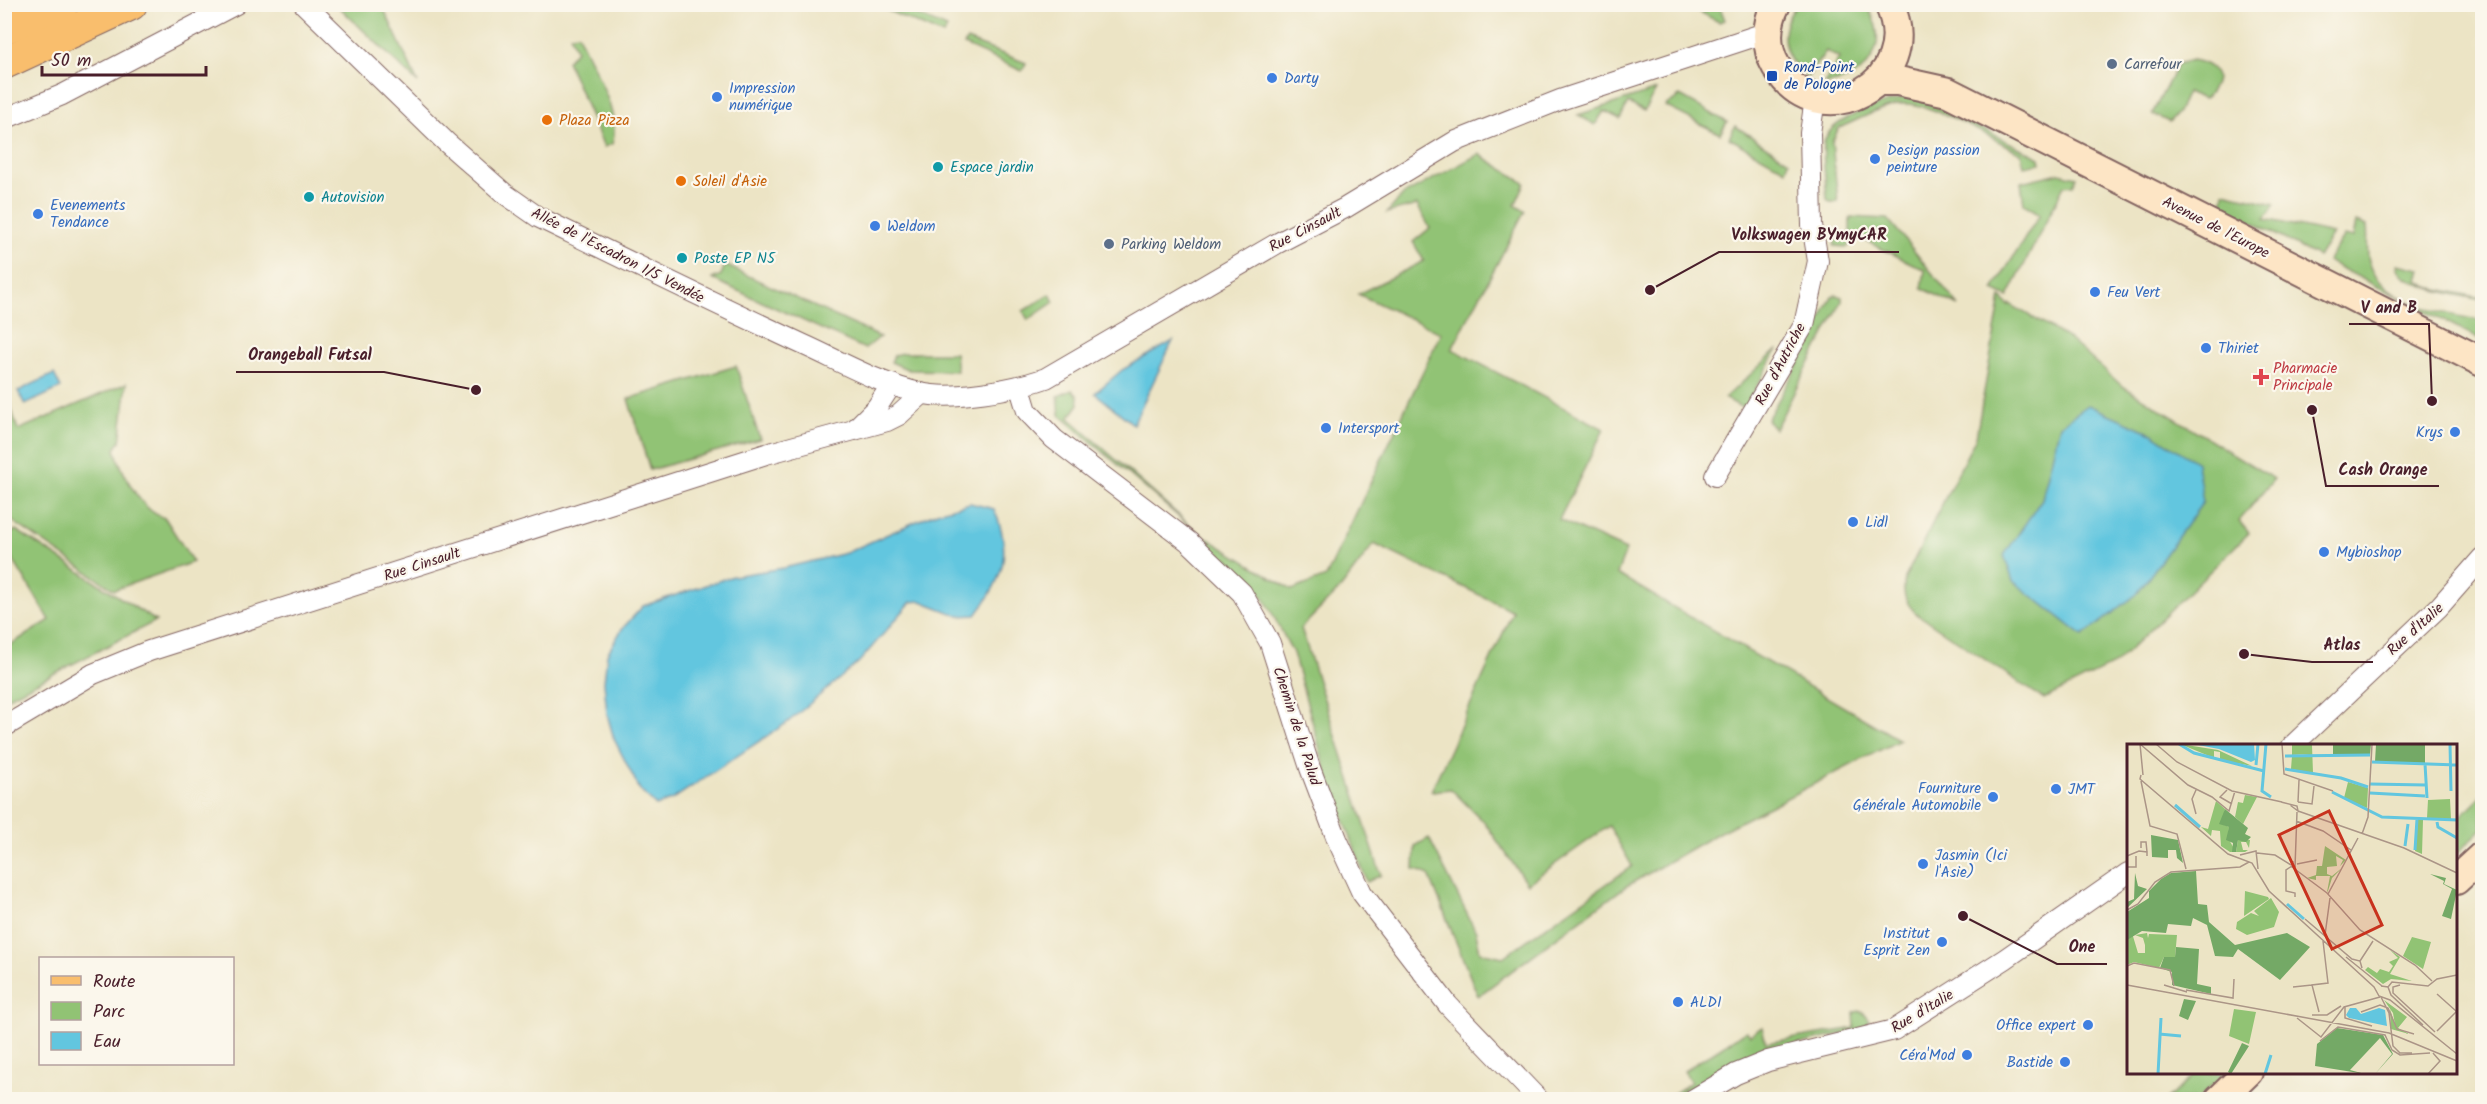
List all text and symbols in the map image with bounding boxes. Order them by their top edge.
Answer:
scale bar [42,39,206,77]
text: 50 m [51,47,91,76]
place label: Carrefour [2124,53,2182,77]
place label: Rond-Point de Pologne [1784,56,1854,97]
marker: Carrefour [2105,57,2119,71]
place label: Darty [1284,67,1319,91]
marker: Rond-Point de Pologne [1765,69,1779,83]
marker: Darty [1265,71,1279,85]
place label: Impression numérique [729,77,796,118]
marker: Impression numérique [710,90,724,104]
place label: Plaza Pizza [559,109,629,133]
marker: Plaza Pizza [540,113,554,127]
place label: Design passion peinture [1886,139,1980,180]
marker: Design passion peinture [1868,152,1882,166]
place label: Espace jardin [950,156,1034,180]
marker: Espace jardin [931,160,945,174]
place label: Soleil d'Asie [693,170,767,194]
marker: Soleil d'Asie [674,174,688,188]
place label: Autovision [321,186,385,210]
marker: Autovision [302,190,316,204]
street label: Avenue de l'Europe [2158,190,2274,265]
place label: Evenements Tendance [50,194,126,235]
street label: Rue Cinsault [1265,201,1346,259]
street label: Allée de l'Escadron 1/5 Vendée [527,202,709,310]
marker: Evenements Tendance [31,207,45,221]
place label: Weldom [887,215,935,239]
callout: Volkswagen BYmyCAR [1719,218,1899,252]
marker: Weldom [868,219,882,233]
text: Volkswagen BYmyCAR [1731,223,1887,248]
place label: Parking Weldom [1121,233,1221,257]
marker: Parking Weldom [1102,237,1116,251]
place label: Poste EP N5 [694,247,776,271]
marker: Poste EP N5 [675,251,689,265]
place label: Feu Vert [2107,281,2161,305]
marker: Feu Vert [2088,285,2102,299]
callout: V and B [2349,290,2429,324]
text: V and B [2361,296,2417,321]
street label: Rue d'Autriche [1749,319,1813,410]
place label: Thiriet [2218,337,2259,361]
callout: Orangeball Futsal [236,338,384,372]
marker: Thiriet [2199,341,2213,355]
text: Orangeball Futsal [248,343,373,368]
place label: Pharmacie Principale [2273,357,2337,398]
marker: Pharmacie Principale [2254,370,2268,384]
place label: Intersport [1338,417,1399,441]
marker: Intersport [1319,421,1333,435]
place label: Krys [2416,421,2444,445]
marker: Krys [2448,425,2462,439]
callout: Cash Orange [2326,452,2439,486]
text: Cash Orange [2339,458,2428,483]
place label: Lidl [1865,511,1888,535]
marker: Lidl [1846,515,1860,529]
street label: Rue Cinsault [381,541,464,589]
place label: Mybioshop [2336,541,2402,565]
marker: Mybioshop [2317,545,2331,559]
street label: Rue d'Italie [2382,597,2450,662]
callout: Atlas [2312,628,2373,662]
text: Atlas [2323,633,2361,658]
street label: Chemin de la Palud [1266,664,1327,789]
inset map [2127,744,2457,1074]
place label: Fourniture Générale Automobile [1853,777,1981,818]
place label: JMT [2068,778,2097,802]
marker: JMT [2049,782,2063,796]
marker: Fourniture Générale Automobile [1986,790,2000,804]
place label: Jasmin (Ici l'Asie) [1935,844,2009,885]
marker: Jasmin (Ici l'Asie) [1916,857,1930,871]
place label: Institut Esprit Zen [1863,922,1930,963]
callout: One [2057,930,2107,964]
marker: Institut Esprit Zen [1935,935,1949,949]
text: One [2069,935,2095,960]
legend [39,957,234,1065]
text: Route [93,968,135,997]
street label: Rue d'Italie [1886,983,1959,1040]
place label: ALDI [1690,991,1722,1015]
marker: ALDI [1671,995,1685,1009]
text: Parc [93,998,125,1027]
place label: Office expert [1996,1014,2076,1038]
marker: Office expert [2081,1018,2095,1032]
text: Eau [93,1028,121,1057]
place label: Céra'Mod [1899,1044,1956,1068]
marker: Céra'Mod [1960,1048,1974,1062]
place label: Bastide [2006,1051,2053,1075]
marker: Bastide [2058,1055,2072,1069]

